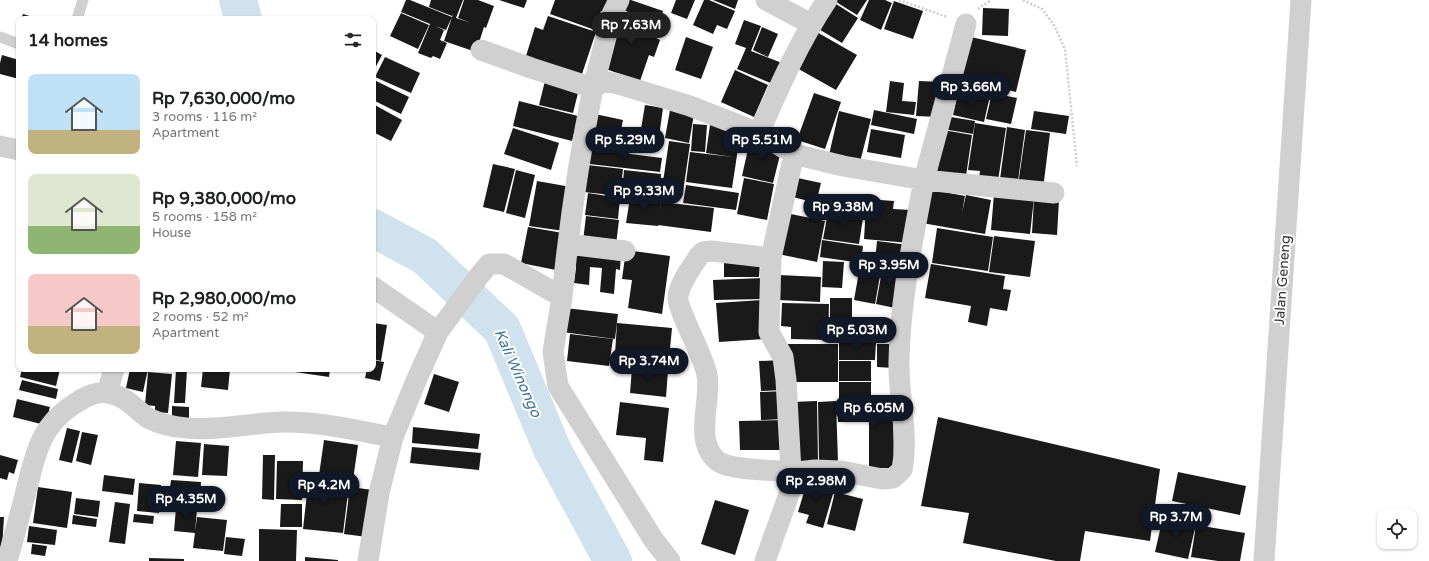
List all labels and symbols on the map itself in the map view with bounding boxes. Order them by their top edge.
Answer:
pin: Rp 7.63M [590,12,672,46]
pin: Rp 3.66M [930,74,1012,108]
pin: Rp 5.29M [584,127,666,161]
pin: Rp 5.51M [721,127,803,161]
pin: Rp 9.33M [603,178,685,212]
pin: Rp 9.38M [802,194,884,228]
street label: Jalan Geneng [1271,234,1294,326]
pin: Rp 3.95M [848,252,930,286]
pin: Rp 5.03M [816,317,898,351]
water label: Kali Winongo [491,326,546,421]
pin: Rp 3.74M [608,348,690,382]
pin: Rp 6.05M [833,395,915,429]
pin: Rp 2.98M [775,468,857,502]
pin: Rp 4.2M [287,472,361,506]
pin: Rp 4.35M [145,486,227,520]
pin: Rp 3.7M [1139,504,1213,538]

